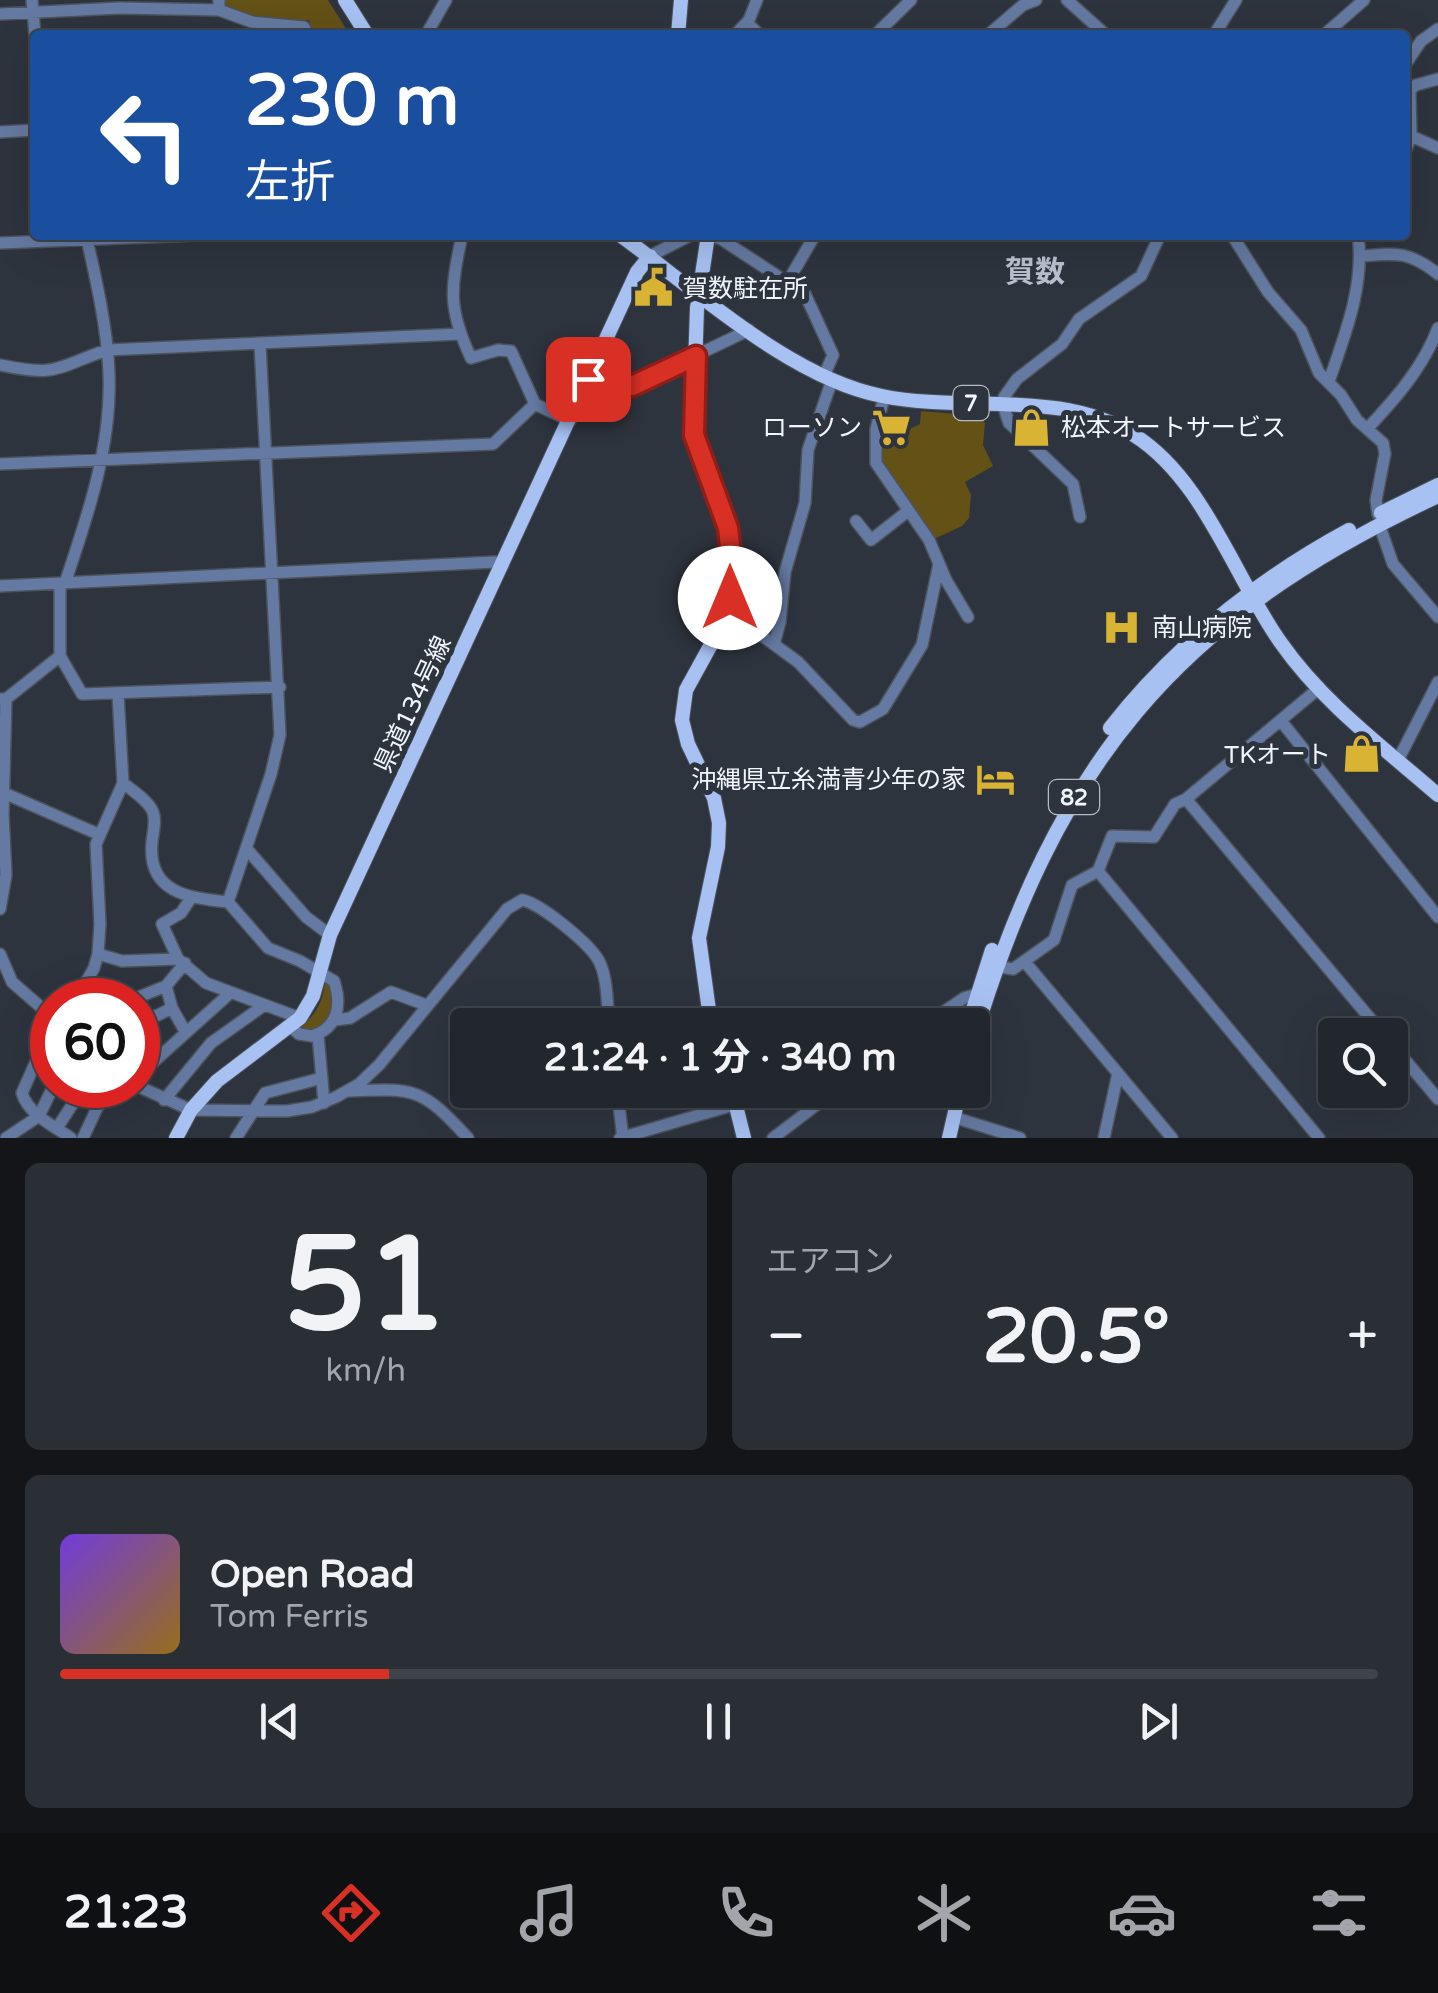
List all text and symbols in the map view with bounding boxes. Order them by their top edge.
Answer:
text: 230 m [245,60,459,144]
icon: left [80,70,210,200]
text: 左折 [245,156,335,210]
district label: 賀数 [1005,254,1065,291]
public building icon: 賀数駐在所 [632,267,674,309]
place label: 賀数駐在所 [683,274,808,304]
pin [546,337,631,422]
icon: arrive [561,352,616,407]
road number: 7 [954,386,988,420]
supermarket icon: ローソン [871,406,913,448]
shop icon: 松本オートサービス [1010,406,1052,448]
place label: ローソン [762,413,862,443]
place label: 松本オートサービス [1061,413,1286,443]
position arrow [678,546,782,650]
hospital icon: 南山病院 [1101,606,1143,648]
place label: 南山病院 [1152,613,1252,643]
street label: 県道134号線 [368,631,458,777]
shop icon: TKオート [1340,733,1382,775]
place label: TKオート [1224,740,1331,770]
hotel icon: 沖縄県立糸満青少年の家 [975,758,1017,800]
place label: 沖縄県立糸満青少年の家 [691,765,966,795]
road number: 82 [1049,780,1099,814]
speed limit sign: 60 [30,978,160,1108]
map controls [1318,1018,1408,1108]
button: search [1318,1018,1408,1108]
text: 21:24 · 1 分 · 340 m [544,1035,896,1081]
text: 51 [284,1209,447,1365]
text: エアコン [767,1243,895,1281]
text: 20.5° [983,1292,1170,1382]
text: − [767,1304,806,1370]
text: + [1347,1304,1378,1370]
text: km/h [326,1352,406,1390]
text: Open Road [210,1552,415,1598]
text: Tom Ferris [210,1598,369,1636]
icon: previous [252,1694,307,1749]
icon: pause [691,1694,746,1749]
icon: next [1131,1694,1186,1749]
icon: directions [316,1878,386,1948]
icon: music [514,1878,584,1948]
icon: phone [711,1878,781,1948]
icon: climate [909,1878,979,1948]
icon: car [1107,1878,1177,1948]
icon: filters [1304,1878,1374,1948]
text: 21:23 [64,1886,189,1940]

